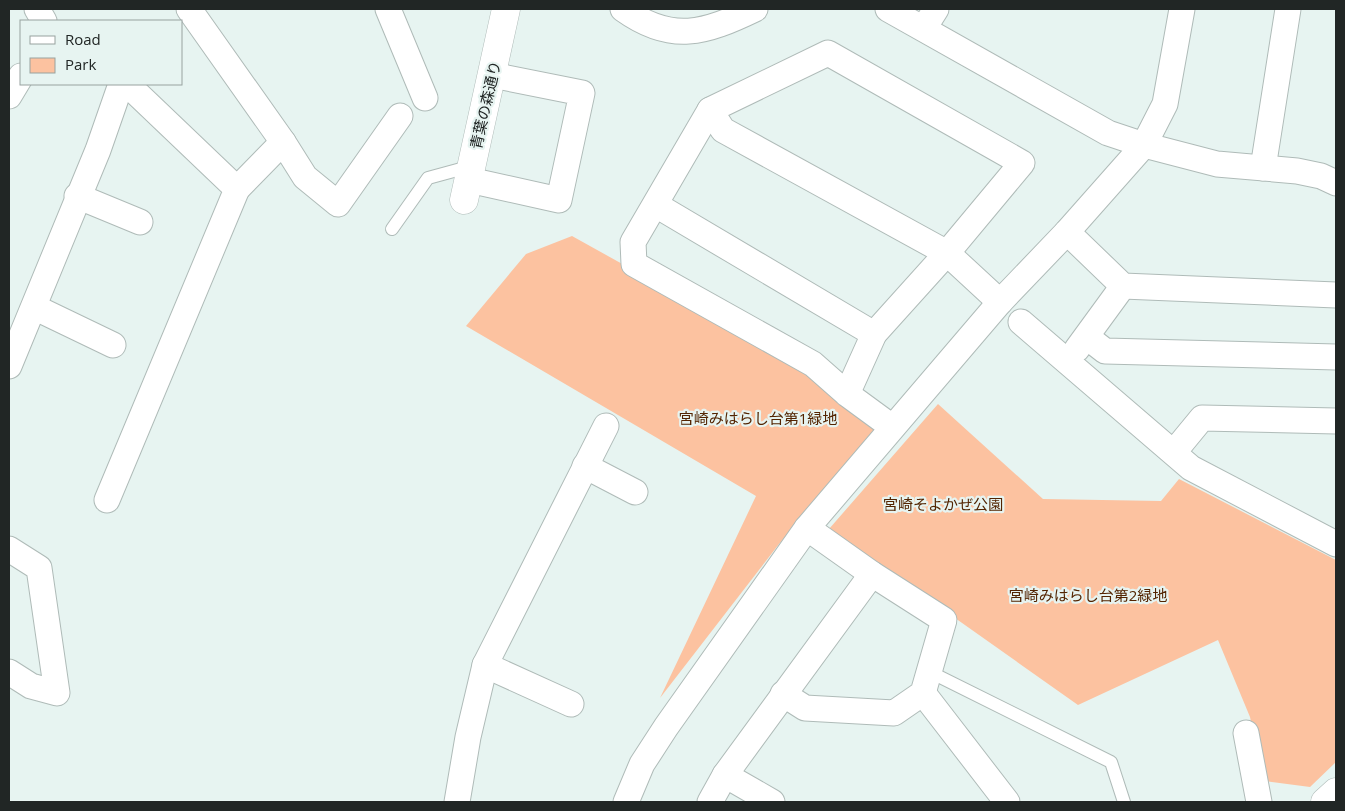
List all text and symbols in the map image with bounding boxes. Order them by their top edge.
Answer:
legend [20,20,182,85]
text: Road [65,29,101,49]
text: Park [65,54,96,74]
street label: 青葉の森通り [465,59,505,151]
park label: 宮崎みはらし台第1緑地 [679,408,837,428]
park label: 宮崎そよかぜ公園 [883,494,1003,514]
park label: 宮崎みはらし台第2緑地 [1009,585,1167,605]

